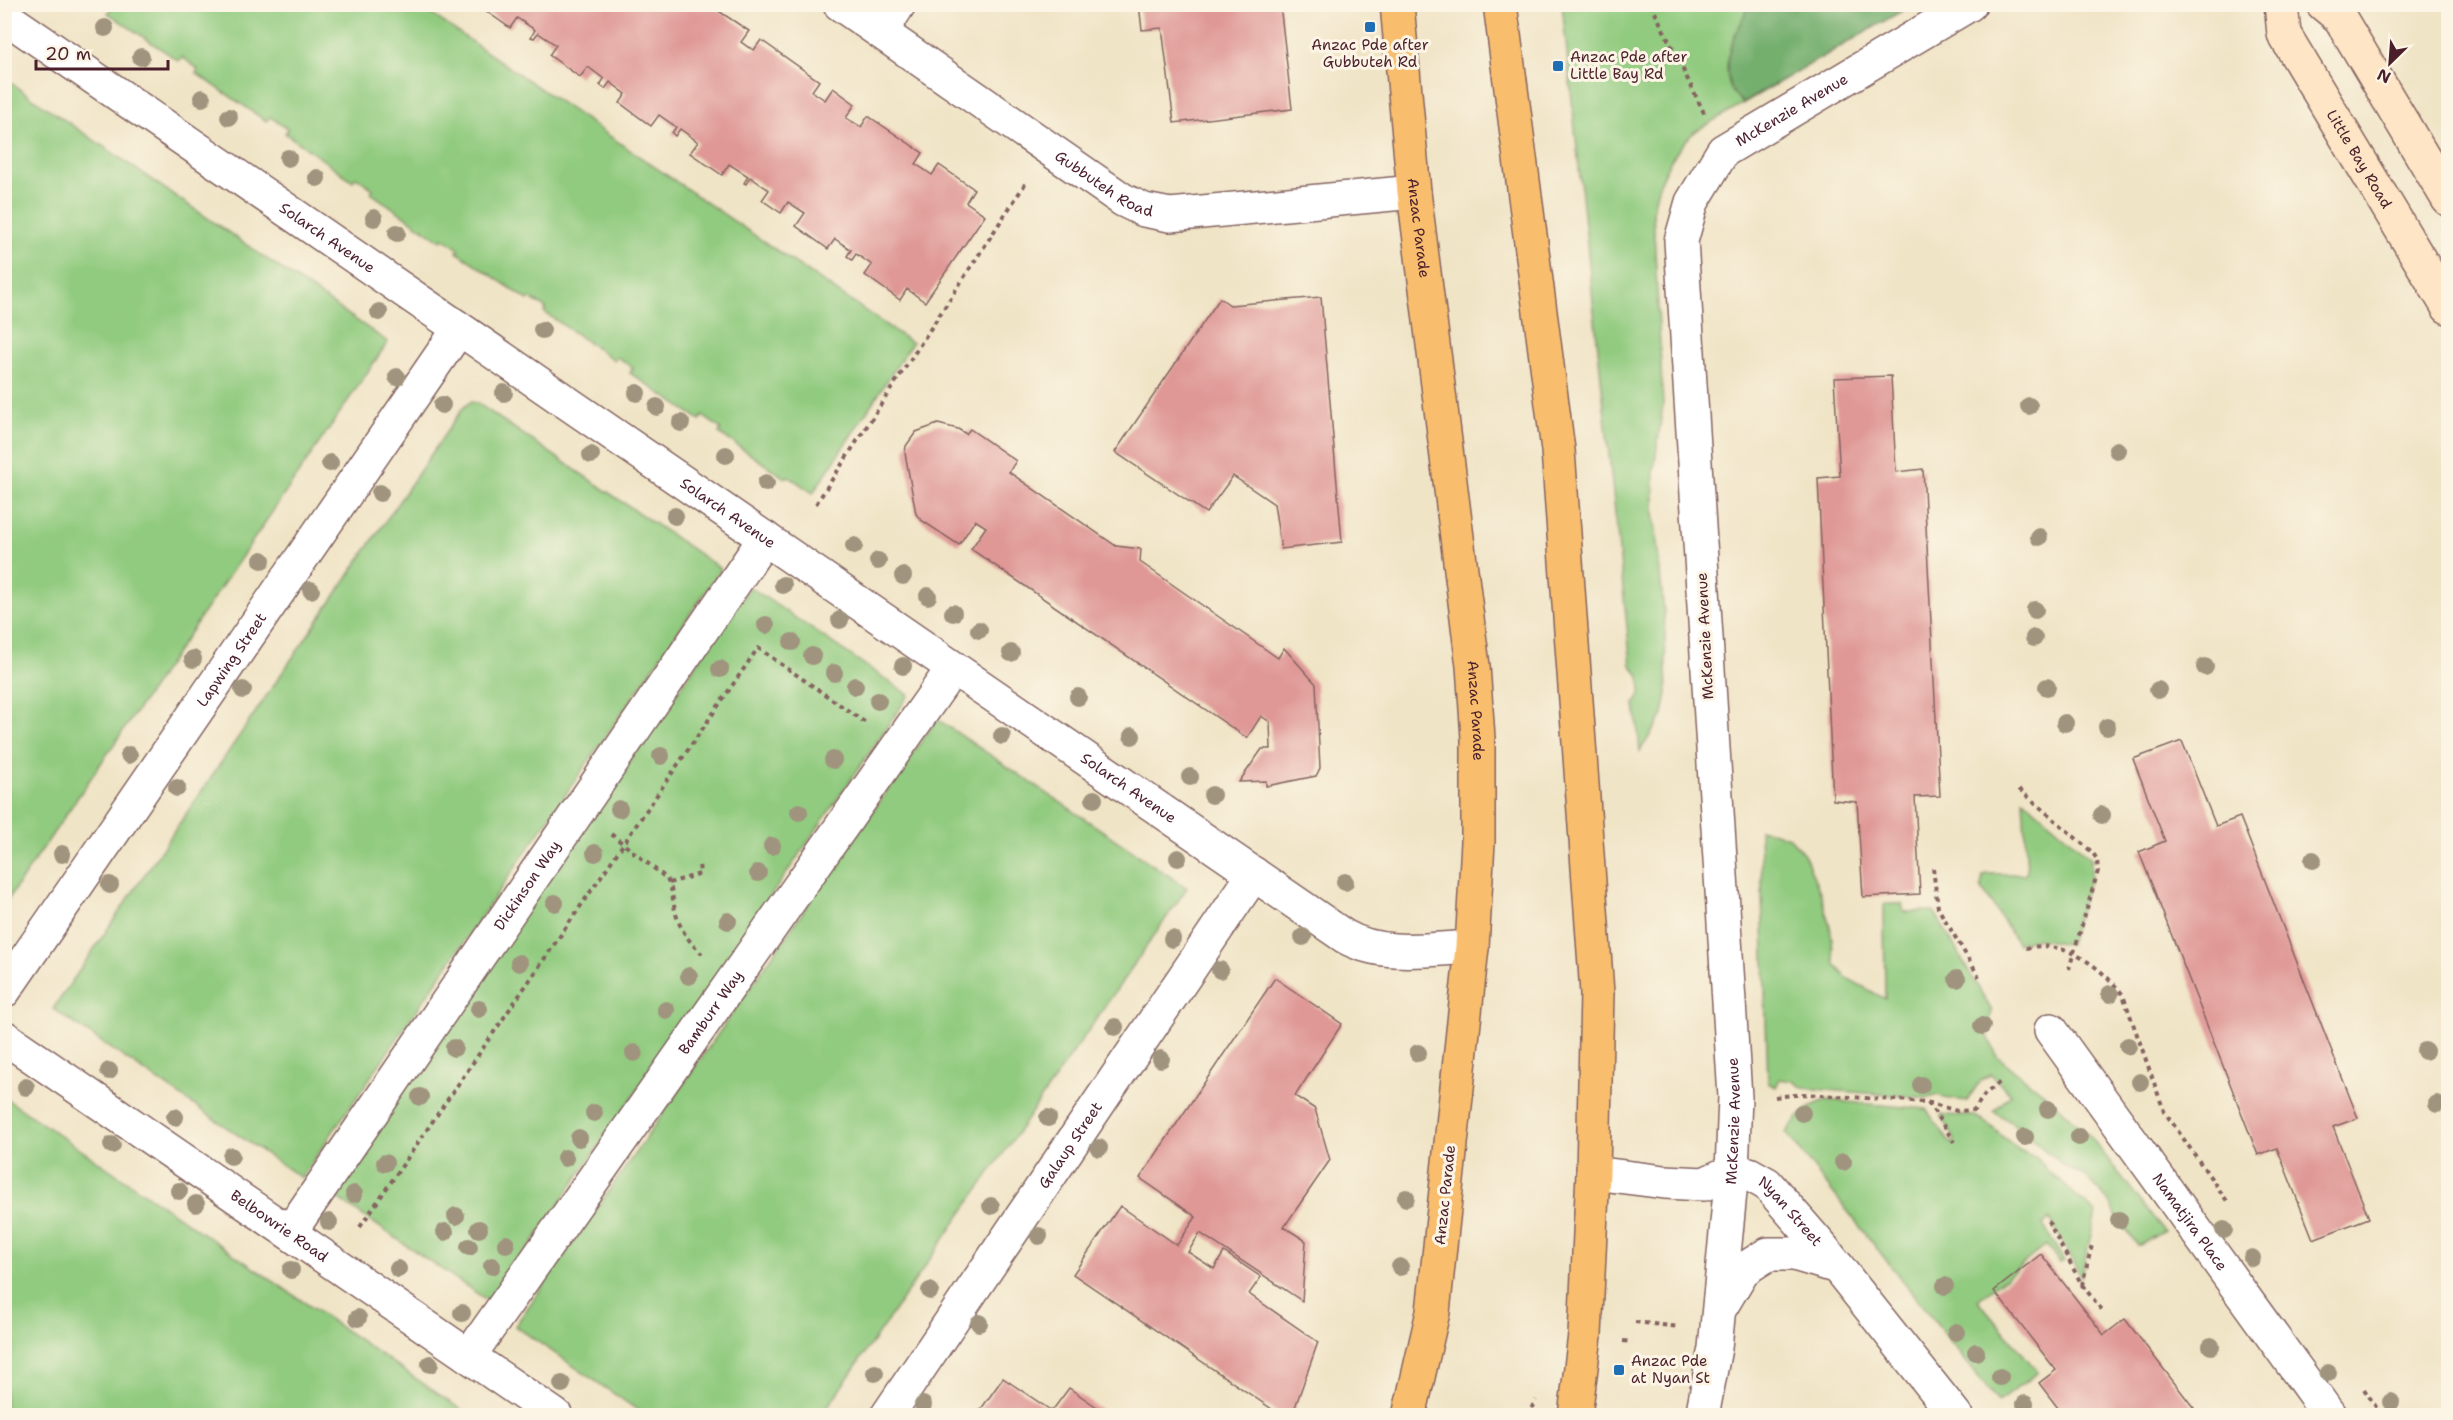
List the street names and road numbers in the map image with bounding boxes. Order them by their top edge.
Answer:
street label: McKenzie Avenue [1732,69,1852,151]
street label: Little Bay Road [2322,106,2397,213]
street label: Gubbuteh Road [1051,146,1155,222]
street label: Anzac Parade [1403,177,1435,279]
street label: Solarch Avenue [275,198,379,278]
street label: Solarch Avenue [676,473,780,553]
street label: McKenzie Avenue [1692,572,1718,700]
street label: Lapwing Street [192,609,271,711]
street label: Anzac Parade [1462,659,1488,761]
street label: Solarch Avenue [1077,748,1180,828]
street label: Dickinson Way [489,837,565,934]
street label: Bamburr Way [674,966,747,1059]
street label: McKenzie Avenue [1721,1057,1745,1186]
street label: Galaup Street [1034,1098,1107,1192]
street label: Anzac Parade [1430,1144,1460,1246]
street label: Namatjira Place [2148,1169,2232,1275]
street label: Nyan Street [1755,1171,1827,1251]
street label: Belbowrie Road [227,1185,333,1267]

